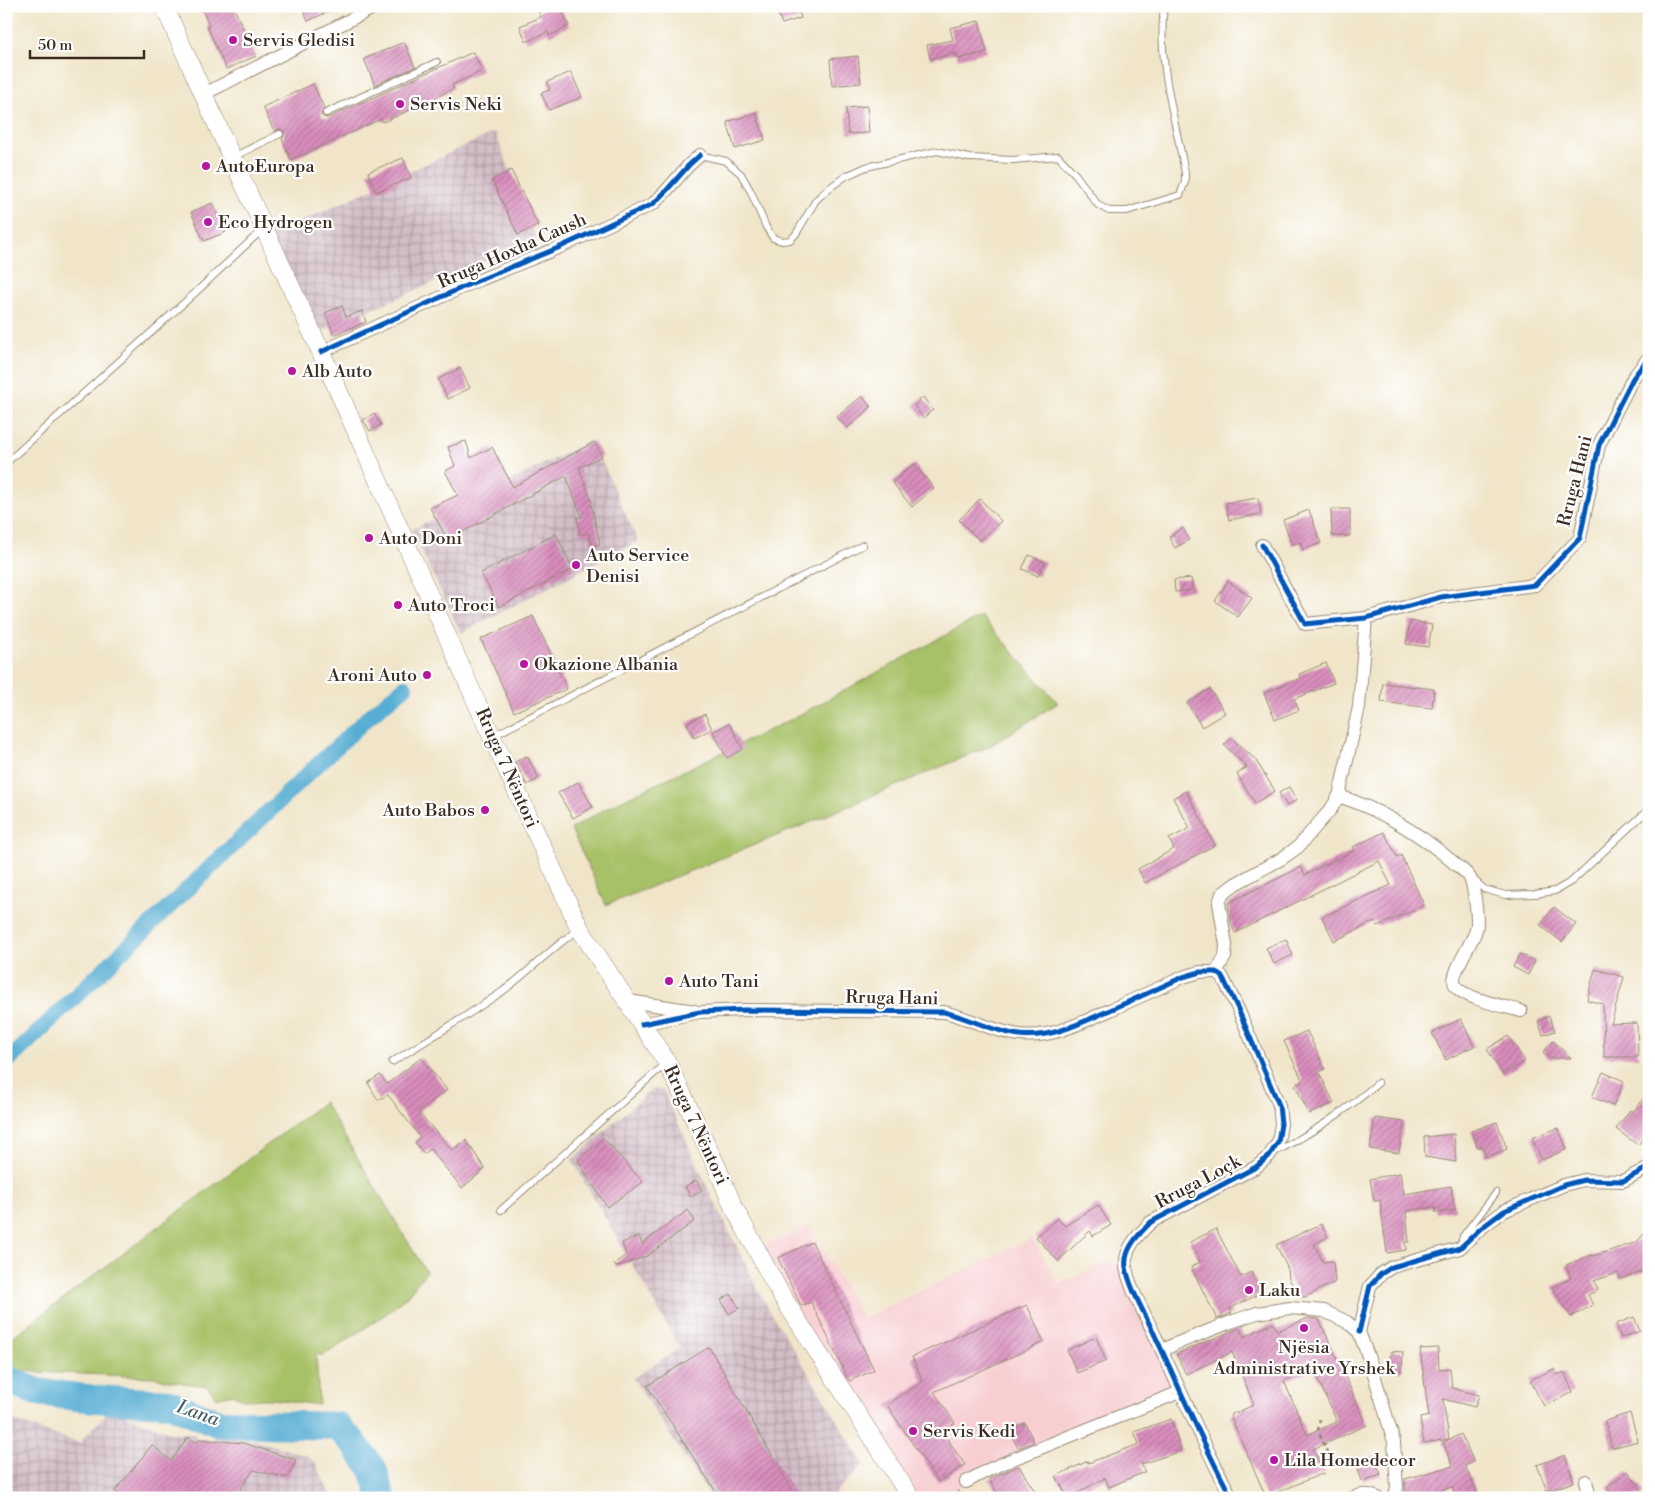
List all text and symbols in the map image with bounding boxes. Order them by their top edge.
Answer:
scale bar [30,28,144,60]
place label: Servis Gledisi [243,29,355,52]
marker: Servis Gledisi [227,34,239,46]
text: 50 m [38,36,72,55]
place label: Servis Neki [410,93,502,116]
marker: Servis Neki [394,98,406,110]
place label: AutoEuropa [215,155,316,178]
marker: AutoEuropa [200,160,212,172]
street label: Rruga Hoxha Caush [434,208,590,294]
place label: Eco Hydrogen [218,211,333,234]
marker: Eco Hydrogen [202,216,214,228]
place label: Alb Auto [301,360,372,383]
marker: Alb Auto [286,365,298,377]
street label: Rruga Hani [1553,433,1597,529]
place label: Auto Doni [378,527,462,550]
marker: Auto Doni [363,532,375,544]
place label: Auto Service Denisi [585,544,689,588]
marker: Auto Service Denisi [570,559,582,571]
place label: Auto Troci [407,594,495,617]
marker: Auto Troci [392,599,404,611]
place label: Okazione Albania [534,653,679,676]
marker: Okazione Albania [518,658,530,670]
place label: Aroni Auto [327,664,417,687]
marker: Aroni Auto [421,669,433,681]
street label: Rruga 7 Nëntori [470,704,544,832]
place label: Auto Babos [382,799,475,822]
marker: Auto Babos [479,804,491,816]
place label: Auto Tani [678,970,759,993]
marker: Auto Tani [663,975,675,987]
street label: Rruga Hani [845,986,939,1010]
street label: Rruga 7 Nëntori [658,1062,734,1188]
street label: Rruga Loçk [1151,1149,1246,1214]
place label: Laku [1259,1279,1301,1302]
marker: Laku [1243,1284,1255,1296]
marker: Njësia Administrative Yrshek [1298,1322,1310,1334]
place label: Njësia Administrative Yrshek [1212,1336,1396,1380]
water label: Lana [173,1394,223,1432]
place label: Servis Kedi [923,1420,1016,1443]
marker: Servis Kedi [907,1425,919,1437]
place label: Lila Homedecor [1284,1449,1416,1472]
marker: Lila Homedecor [1268,1454,1280,1466]

